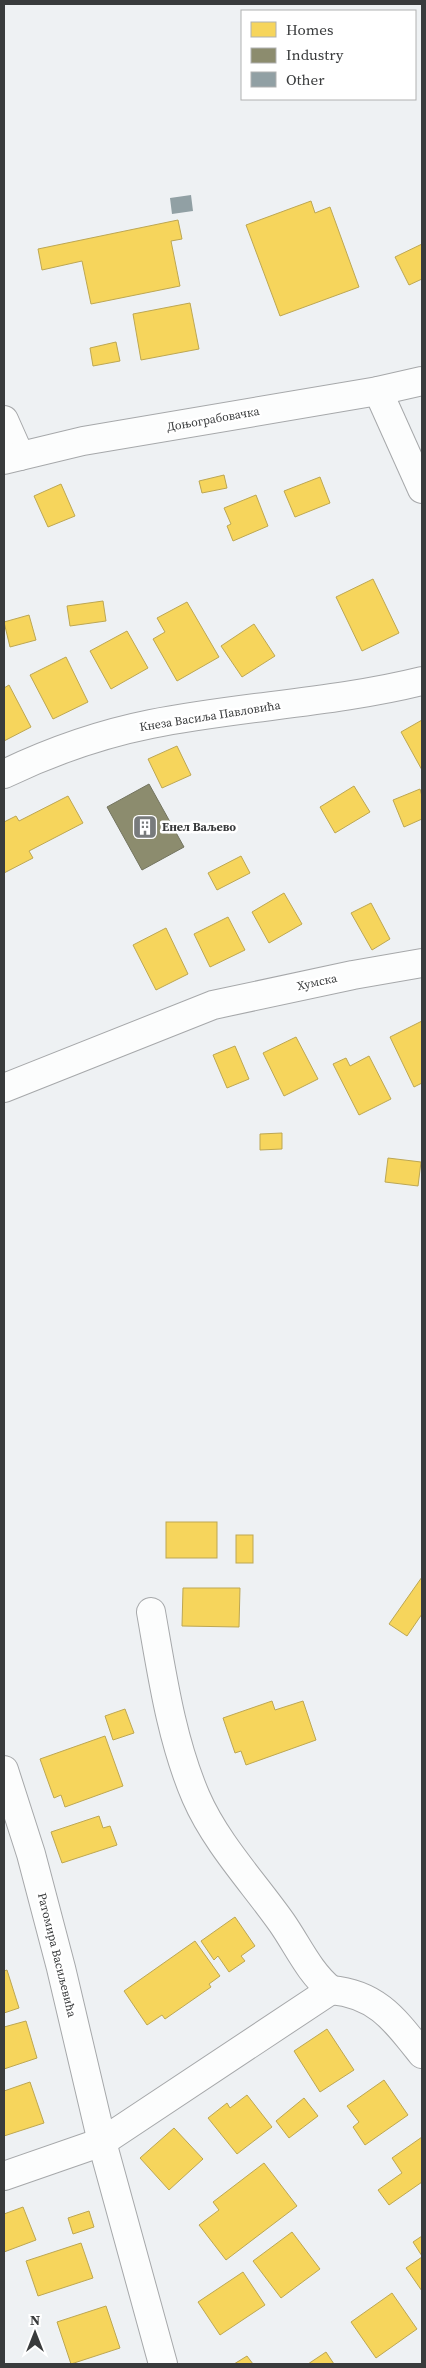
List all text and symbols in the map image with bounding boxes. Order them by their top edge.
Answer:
legend [241,10,416,100]
text: Homes [286,19,333,40]
text: Industry [286,44,344,65]
text: Other [286,69,325,90]
street label: Доњограбовачка [165,403,262,435]
street label: Кнеза Васиља Павловића [138,697,283,735]
building icon: Енел Ваљево [132,814,158,840]
place label: Енел Ваљево [162,819,236,835]
street label: Хумска [296,970,339,994]
street label: Ратомира Васиљевића [34,1891,80,2020]
north arrow [10,2308,60,2358]
text: N [30,2310,40,2330]

